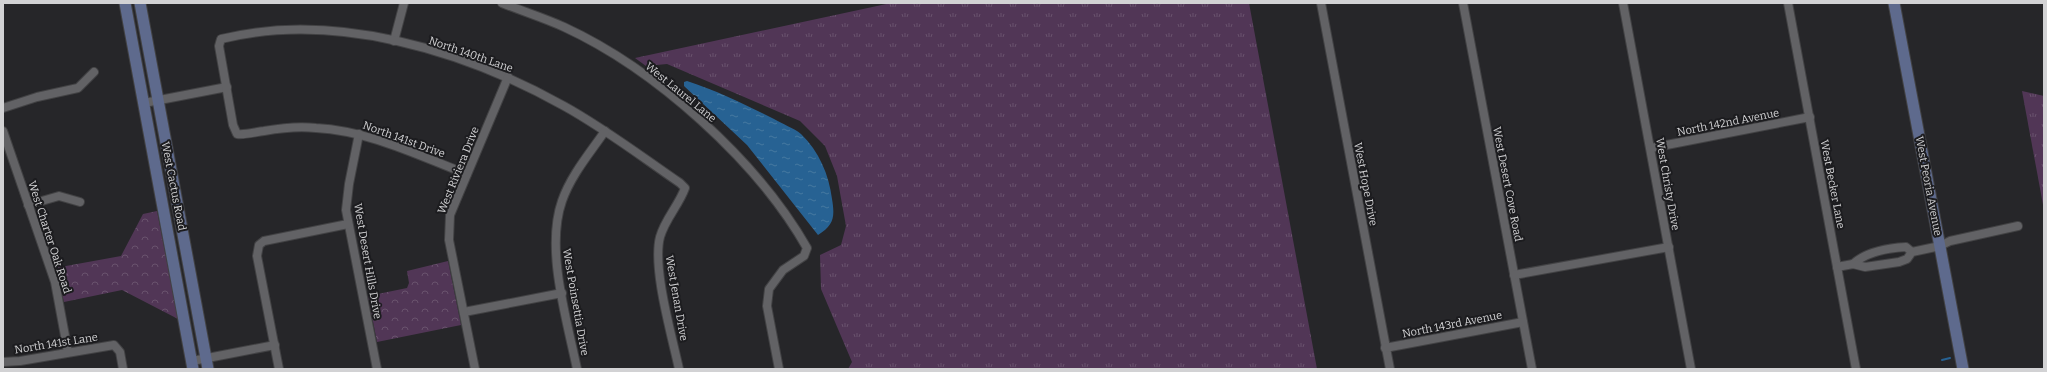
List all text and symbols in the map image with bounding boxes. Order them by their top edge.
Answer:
street label: North 140th Lane [427,34,515,75]
street label: West Laurel Lane [643,60,719,125]
street label: North 142nd Avenue [1676,106,1780,139]
street label: North 141st Drive [361,119,447,160]
street label: West Riviera Drive [435,125,482,216]
street label: West Desert Cove Road [1490,126,1525,243]
street label: West Peoria Avenue [1912,135,1945,237]
street label: West Christy Drive [1653,137,1682,231]
street label: West Becker Lane [1818,139,1847,230]
street label: West Cactus Road [159,140,189,232]
street label: West Hope Drive [1351,141,1380,227]
street label: West Charter Oak Road [25,179,74,296]
street label: West Desert Hills Drive [351,202,384,320]
street label: West Poinsettia Drive [560,248,591,357]
street label: West Jenan Drive [663,254,690,342]
street label: North 143rd Avenue [1401,308,1503,341]
street label: North 141st Lane [13,330,99,357]

